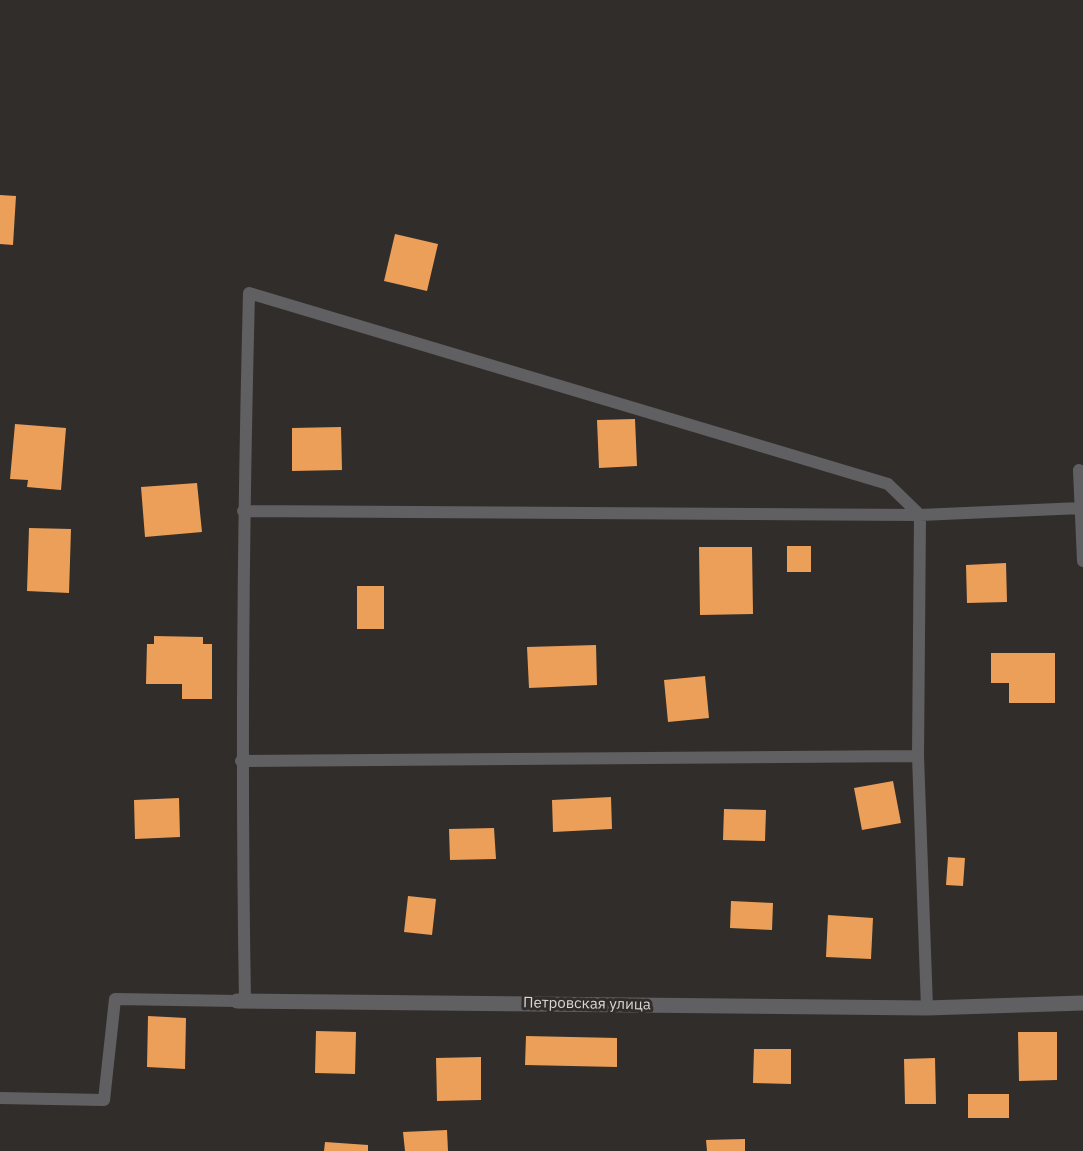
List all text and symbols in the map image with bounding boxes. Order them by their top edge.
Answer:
street label: Петровская улица [523,994,651,1014]

